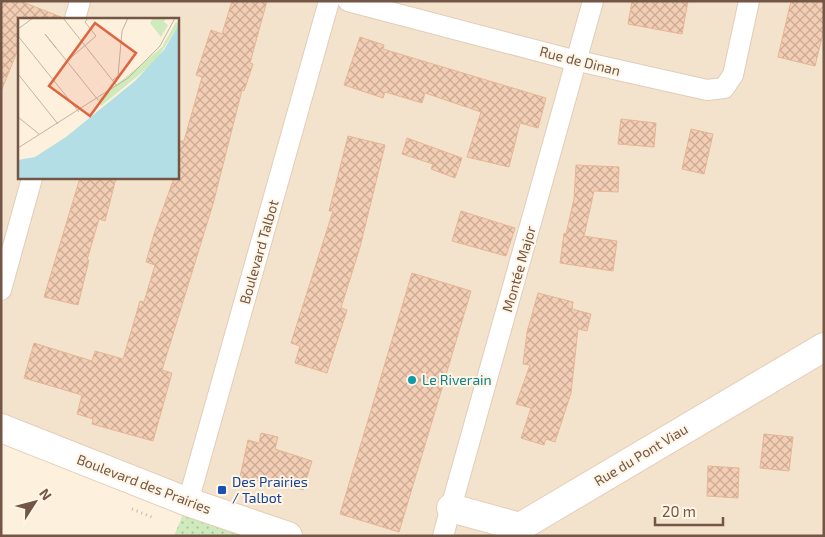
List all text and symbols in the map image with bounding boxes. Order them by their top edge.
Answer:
inset map [18,18,179,179]
street label: Rue de Dinan [538,42,622,79]
street label: Boulevard Talbot [236,198,282,306]
street label: Montée Major [498,223,539,314]
place label: Le Riverain [422,371,492,388]
marker: Le Riverain [406,374,418,386]
street label: Rue du Pont Viau [591,420,691,489]
street label: Boulevard des Prairies [75,450,214,517]
place label: Des Prairies / Talbot [232,473,308,506]
north arrow [10,477,60,527]
marker: Des Prairies / Talbot [216,484,228,496]
text: N [36,485,56,503]
scale bar [655,494,722,526]
text: 20 m [662,502,696,520]

